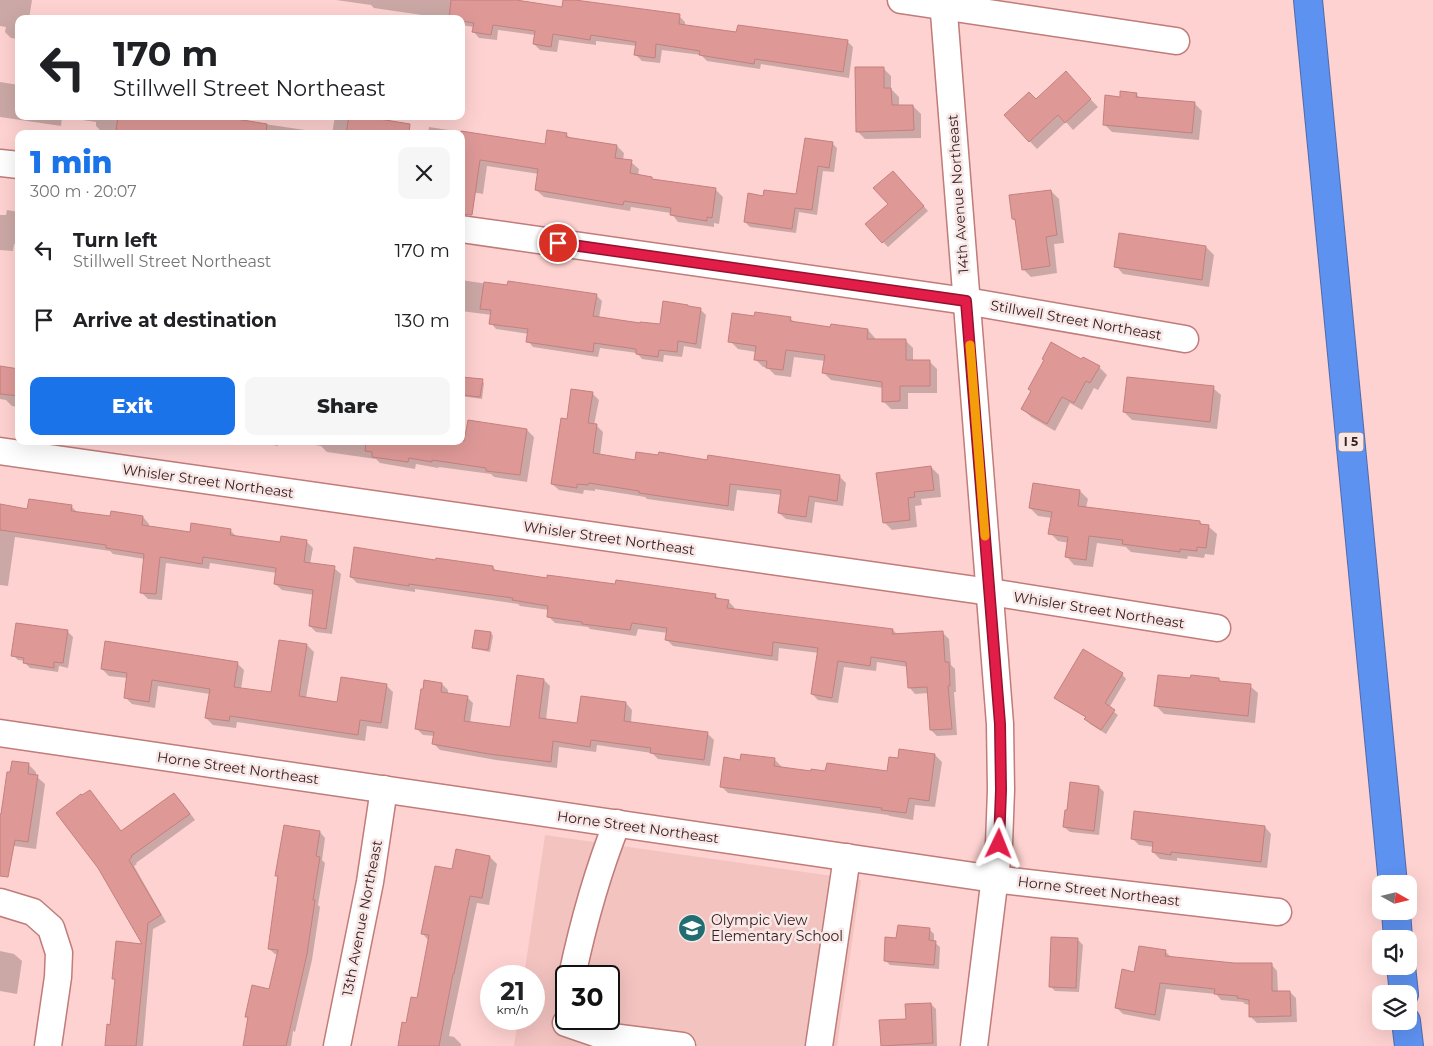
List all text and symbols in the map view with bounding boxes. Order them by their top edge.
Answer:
text: 170 m [113,32,218,75]
icon: left [30,35,95,100]
text: Stillwell Street Northeast [113,75,386,102]
street label: 14th Avenue Northeast [943,113,973,274]
text: 1 min [30,144,113,181]
button: close [398,147,450,199]
text: 300 m · 20:07 [30,182,137,201]
pin [537,222,579,264]
text: Turn left [73,229,158,252]
icon: arrive [544,229,572,257]
icon: left [30,236,58,264]
text: 170 m [395,239,450,262]
text: Stillwell Street Northeast [73,252,271,271]
street label: Stillwell Street Northeast [989,296,1163,344]
icon: arrive [30,306,58,334]
text: Arrive at destination [73,309,277,332]
text: 130 m [395,309,450,332]
button: Exit [30,377,235,435]
button: Share [245,377,450,435]
road number: I 5 [1338,432,1364,452]
street label: Whisler Street Northeast [121,460,295,502]
street label: Whisler Street Northeast [522,517,696,559]
street label: Whisler Street Northeast [1012,588,1186,632]
street label: Horne Street Northeast [156,748,320,788]
street label: Horne Street Northeast [556,807,720,847]
position arrow [972,817,1024,869]
street label: 13th Avenue Northeast [338,838,386,997]
street label: Horne Street Northeast [1017,872,1181,910]
north arrow [1372,875,1418,920]
map controls [1372,875,1417,1030]
place label: Olympic View Elementary School [711,911,843,945]
school or university icon: Olympic View Elementary School [677,913,707,943]
button: sound [1372,930,1417,975]
speed limit sign: 30 [555,965,620,1030]
text: 21 [500,976,525,1006]
button: layers [1372,985,1417,1030]
text: km/h [496,1002,529,1017]

